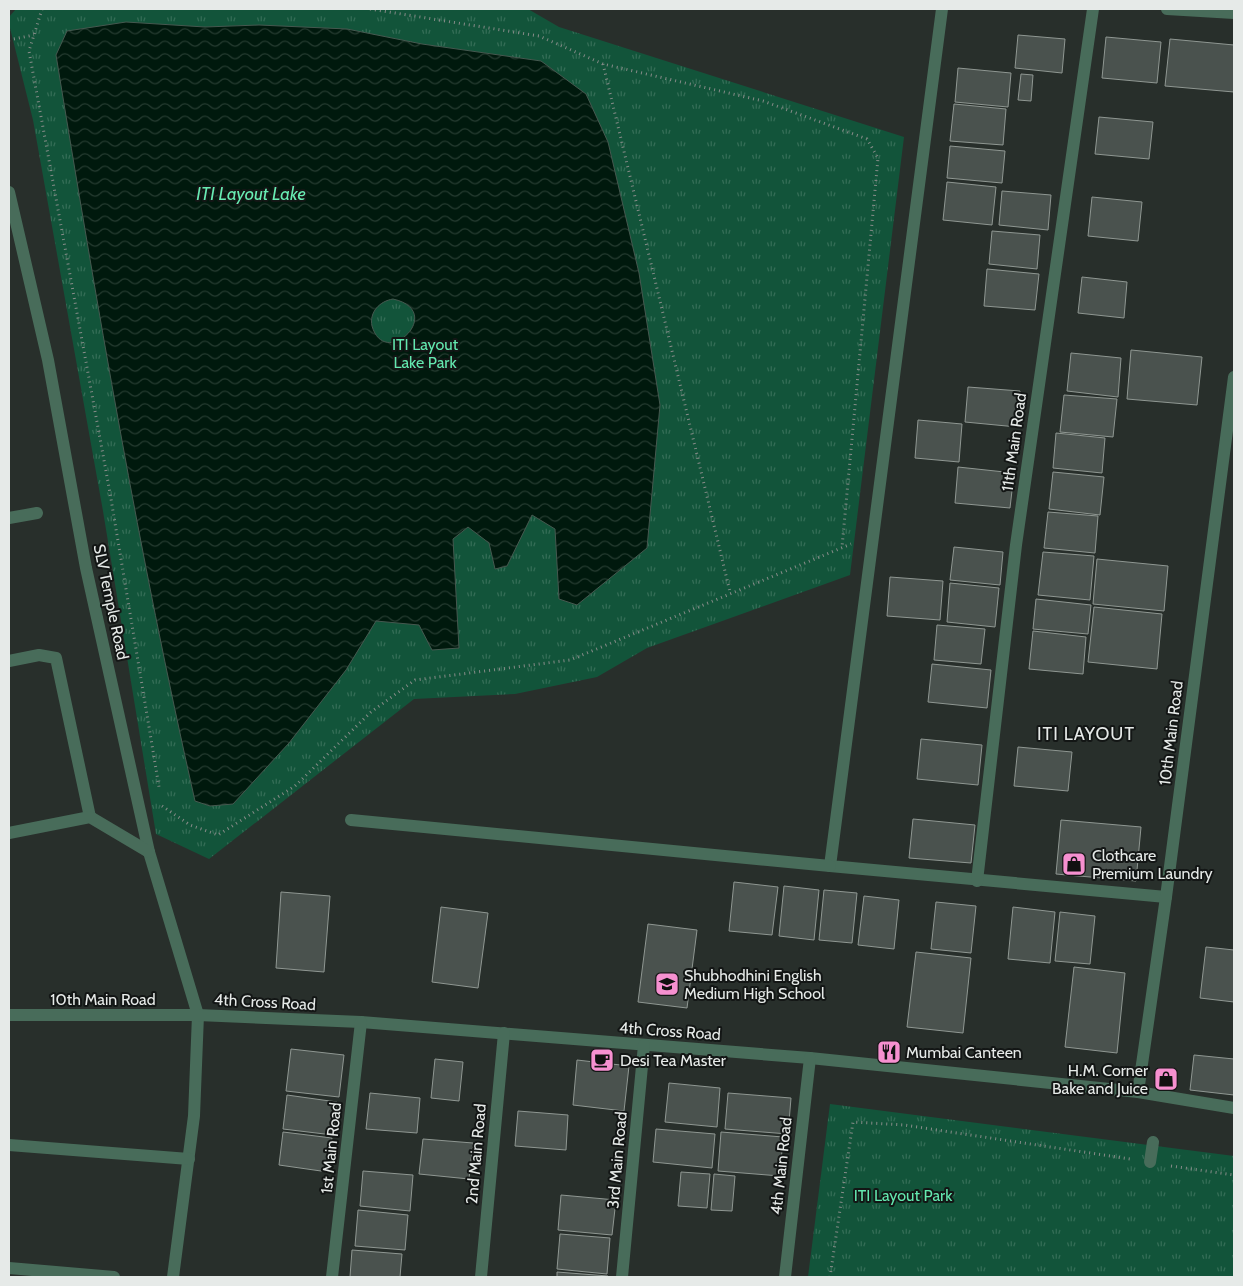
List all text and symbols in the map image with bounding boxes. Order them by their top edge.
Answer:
water label: ITI Layout Lake [196,183,306,205]
park label: ITI Layout Lake Park [392,335,459,372]
street label: 11th Main Road [998,392,1030,492]
street label: SLV Temple Road [89,542,133,662]
street label: 10th Main Road [1155,680,1187,786]
district label: ITI LAYOUT [1037,723,1135,745]
place label: Clothcare Premium Laundry [1092,846,1213,883]
shop icon: Clothcare Premium Laundry [1061,851,1087,877]
place label: Shubhodhini English Medium High School [684,966,825,1003]
school or university icon: Shubhodhini English Medium High School [654,971,680,997]
street label: 10th Main Road [50,990,156,1009]
street label: 4th Cross Road [214,990,316,1014]
street label: 4th Cross Road [619,1018,721,1044]
restaurant icon: Mumbai Canteen [876,1039,902,1065]
place label: Mumbai Canteen [906,1043,1022,1062]
cafe icon: Desi Tea Master [589,1047,615,1073]
place label: Desi Tea Master [620,1051,727,1070]
place label: H.M. Corner Bake and Juice [1052,1061,1149,1098]
shop icon: H.M. Corner Bake and Juice [1153,1066,1179,1092]
street label: 1st Main Road [317,1101,345,1195]
street label: 2nd Main Road [462,1103,490,1205]
street label: 3rd Main Road [603,1111,631,1209]
street label: 4th Main Road [766,1116,796,1216]
park label: ITI Layout Park [854,1186,953,1205]

